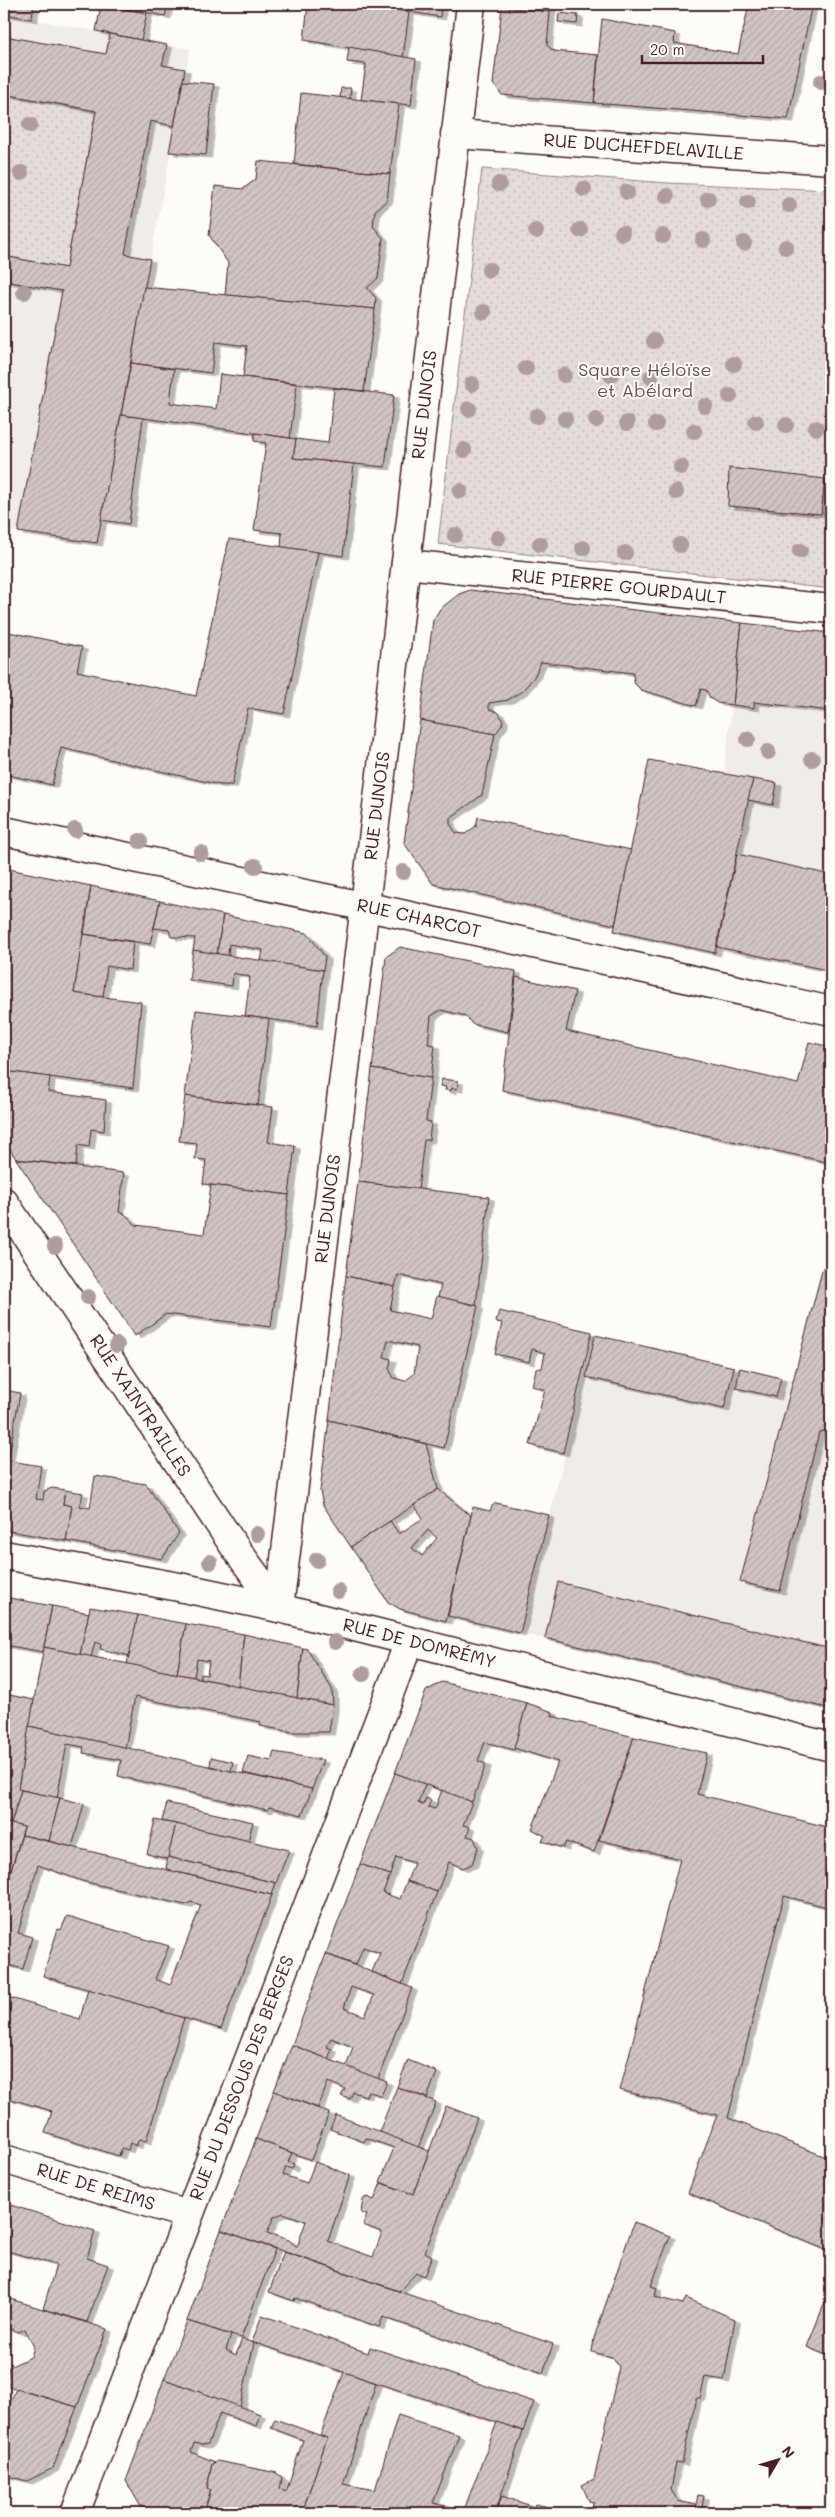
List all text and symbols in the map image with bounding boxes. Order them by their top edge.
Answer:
scale bar [642,32,764,64]
text: 20 m [650,39,684,59]
street label: RUE DUCHEFDELAVILLE [543,127,745,165]
street label: RUE DUNOIS [405,349,442,460]
park label: Square Héloïse et Abélard [578,357,712,402]
street label: RUE PIERRE GOURDAULT [510,562,727,609]
street label: RUE DUNOIS [358,750,395,862]
street label: RUE CHARCOT [355,892,484,943]
street label: RUE DUNOIS [308,1153,345,1265]
street label: RUE XAINTRAILLES [85,1329,197,1481]
street label: RUE DE DOMRÉMY [341,1612,499,1673]
street label: RUE DU DESSOUS DES BERGES [183,1952,299,2203]
street label: RUE DE REIMS [34,2157,158,2215]
north arrow [752,2434,802,2484]
text: N [778,2442,799,2462]

